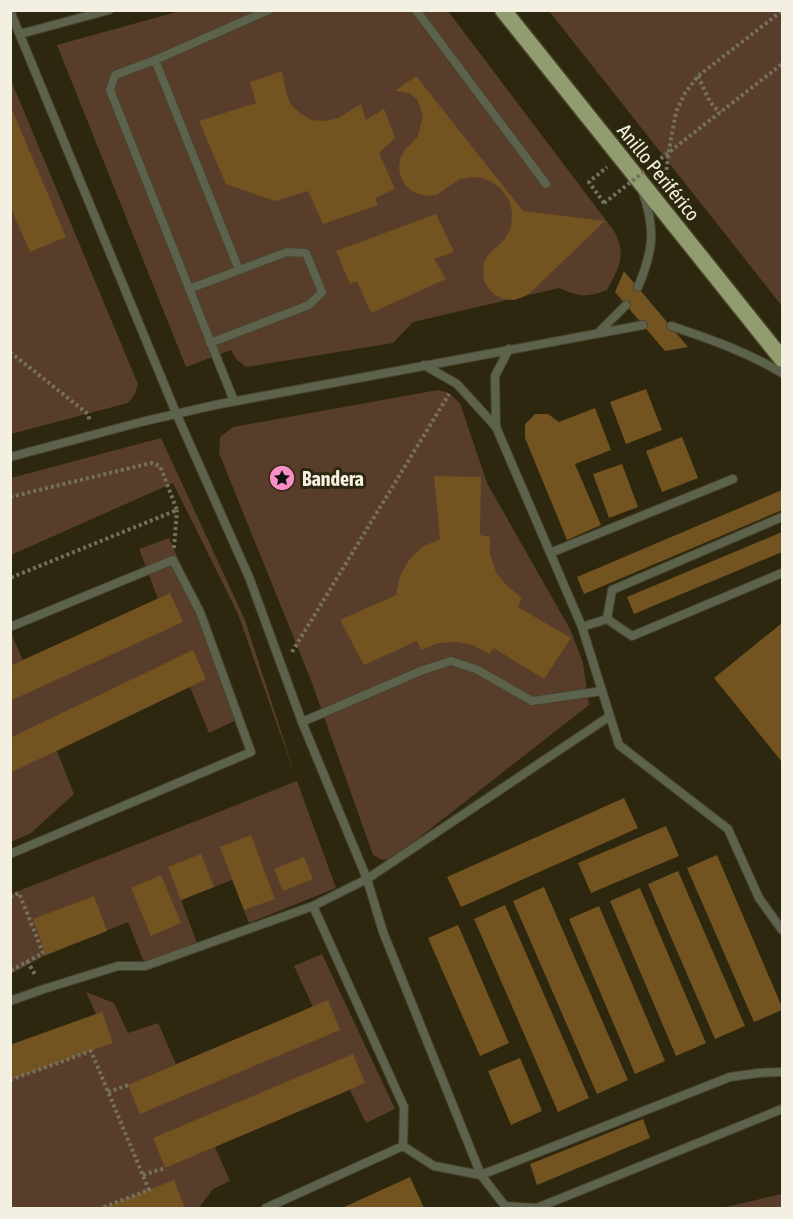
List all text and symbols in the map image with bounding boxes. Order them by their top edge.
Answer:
street label: Anillo Periférico [613,119,705,225]
place icon: Bandera [267,463,297,493]
place label: Bandera [302,467,364,490]

